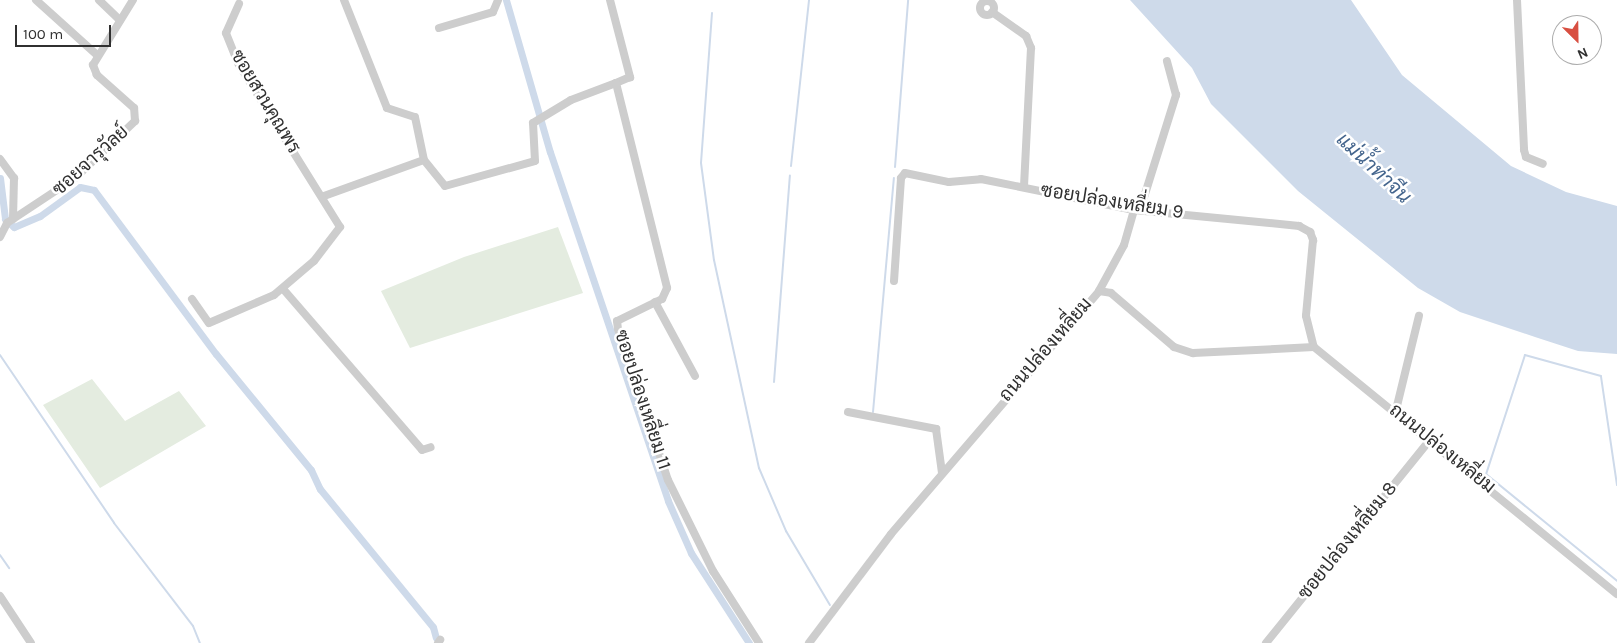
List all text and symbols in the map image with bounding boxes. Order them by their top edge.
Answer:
scale bar [18,15,114,47]
north arrow [1552,15,1602,65]
text: 100 m [23,25,63,43]
text: N [1575,44,1591,63]
street label: ซอยสวนคุณพร [225,46,305,158]
street label: ซอยจารุวัลย์ [48,121,134,201]
water label: แม่น้ำท่าจีน [1332,128,1416,208]
street label: ซอยปล่องเหลี่ยม 9 [1039,179,1185,225]
street label: ถนนปล่องเหลี่ยม [995,293,1097,407]
street label: ซอยปล่องเหลี่ยม 11 [609,327,675,473]
street label: ถนนปล่องเหลี่ยม [1384,399,1500,499]
street label: ซอยปล่องเหลี่ยม 8 [1294,478,1402,604]

